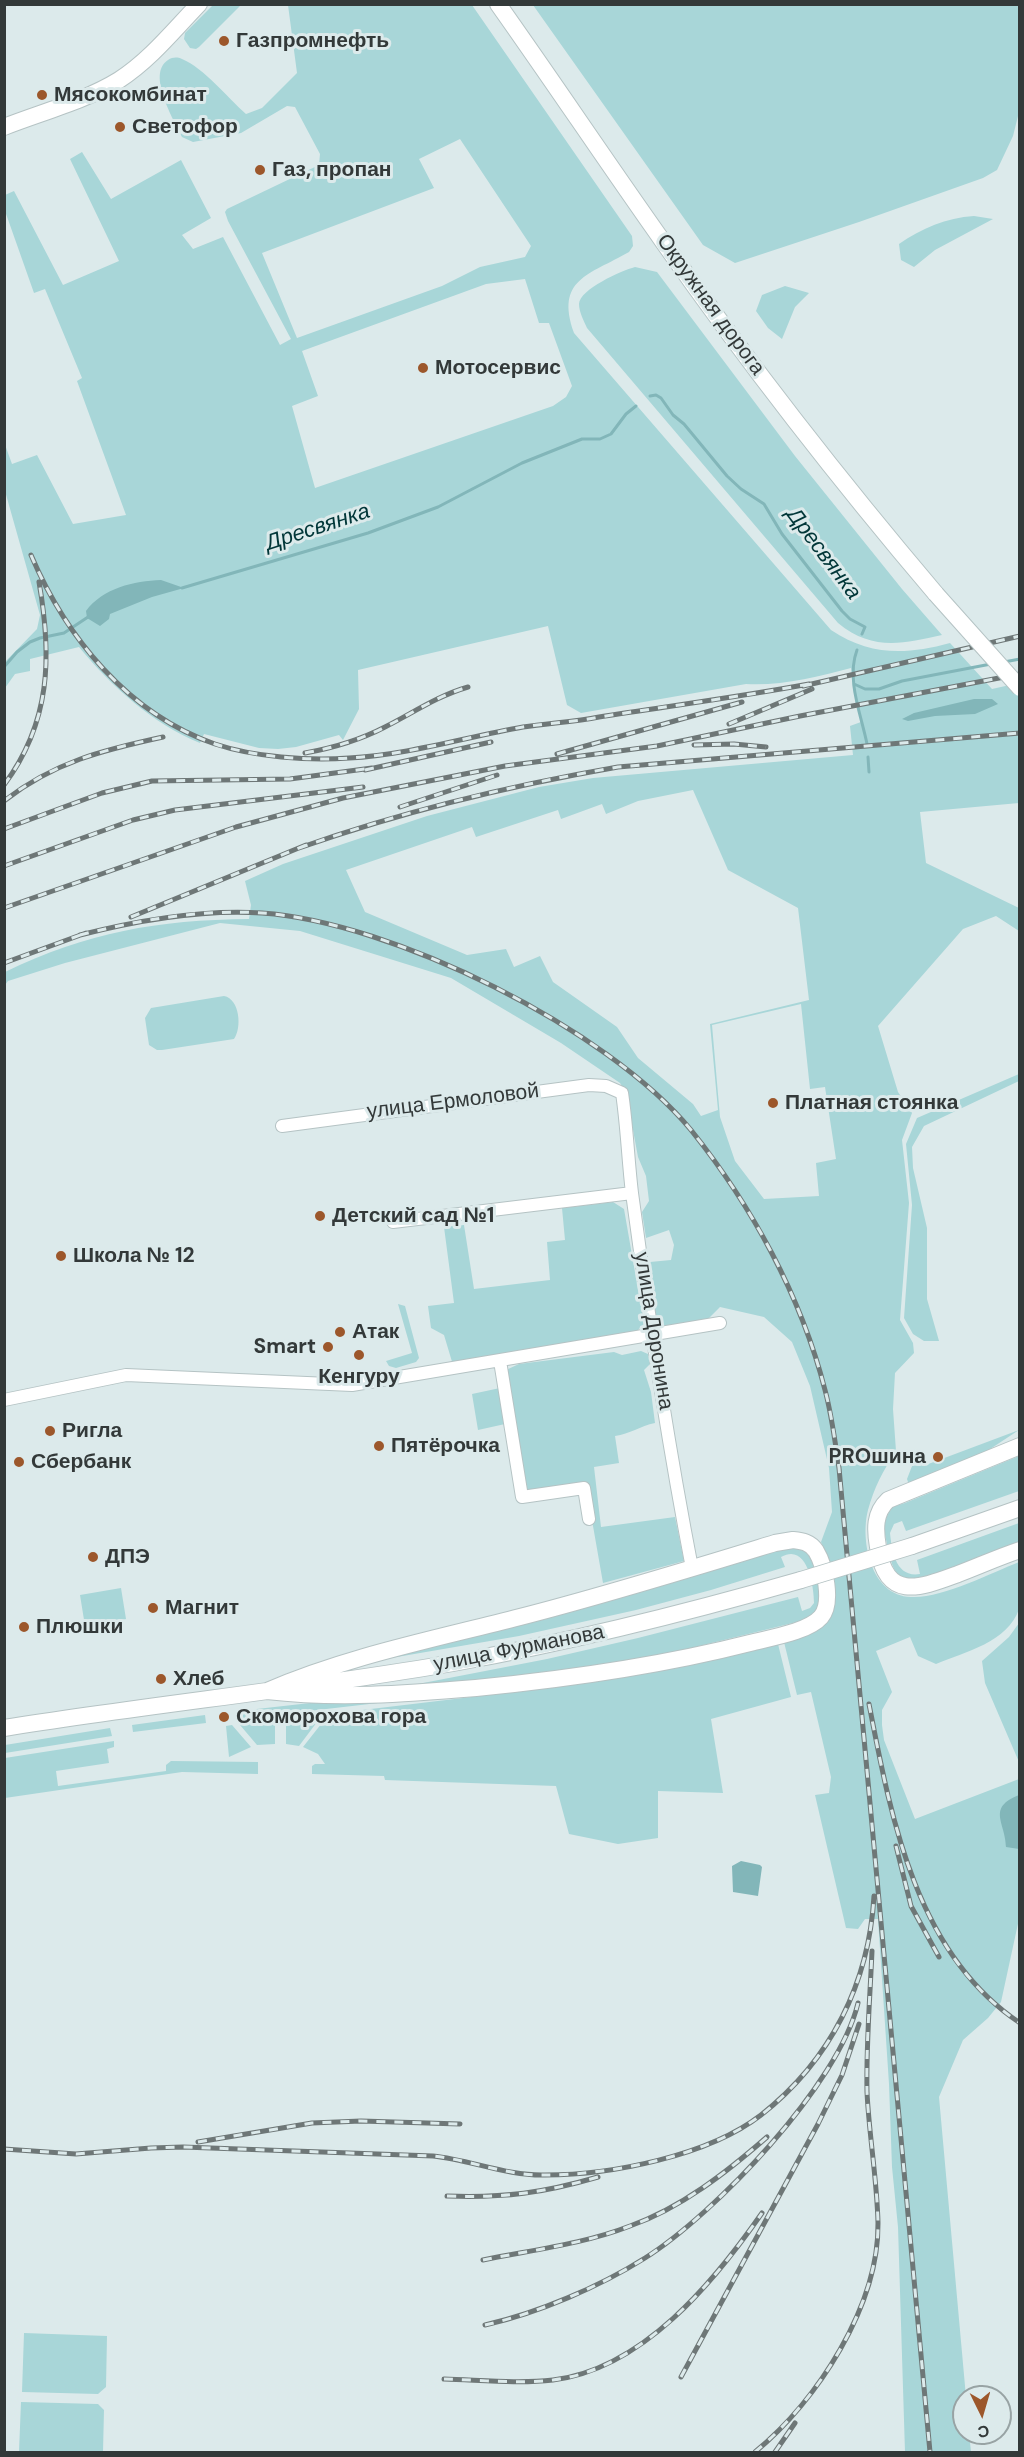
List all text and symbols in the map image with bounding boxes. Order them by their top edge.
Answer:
place label: Газпромнефть [236,28,389,54]
marker: Газпромнефть [217,34,231,48]
place label: Мясокомбинат [54,82,207,108]
marker: Мясокомбинат [35,88,49,102]
place label: Светофор [132,114,238,140]
marker: Светофор [113,120,127,134]
place label: Газ, пропан [272,157,391,183]
marker: Газ, пропан [253,163,267,177]
street label: Окружная дорога [650,230,770,380]
place label: Мотосервис [435,355,561,381]
marker: Мотосервис [416,361,430,375]
water label: Дресвянка [262,499,374,557]
water label: Дресвянка [780,503,866,605]
street label: улица Ермоловой [366,1079,540,1125]
place label: Платная стоянка [785,1090,958,1116]
marker: Платная стоянка [766,1096,780,1110]
place label: Детский сад №1 [332,1203,495,1229]
marker: Детский сад №1 [313,1209,327,1223]
place label: Школа № 12 [73,1243,195,1269]
marker: Школа № 12 [54,1249,68,1263]
street label: улица Доронина [628,1250,678,1412]
place label: Атак [352,1319,399,1345]
marker: Атак [333,1325,347,1339]
place label: Smart [254,1334,316,1360]
marker: Smart [321,1340,335,1354]
marker: Кенгуру [352,1348,366,1362]
place label: Кенгуру [318,1364,400,1390]
place label: Ригла [62,1418,122,1444]
marker: Ригла [43,1424,57,1438]
place label: Пятёрочка [391,1433,500,1459]
marker: Пятёрочка [372,1439,386,1453]
place label: PROшина [829,1444,926,1470]
place label: Сбербанк [31,1449,131,1475]
marker: PROшина [931,1450,945,1464]
marker: Сбербанк [12,1455,26,1469]
place label: ДПЭ [105,1544,150,1570]
marker: ДПЭ [86,1550,100,1564]
place label: Магнит [165,1595,239,1621]
marker: Магнит [146,1601,160,1615]
place label: Плюшки [36,1614,123,1640]
marker: Плюшки [17,1620,31,1634]
street label: улица Фурманова [432,1620,606,1678]
place label: Хлеб [173,1666,224,1692]
marker: Хлеб [154,1672,168,1686]
place label: Скоморохова гора [236,1704,426,1730]
marker: Скоморохова гора [217,1710,231,1724]
north arrow [952,2385,1012,2445]
text: С [977,2420,990,2442]

